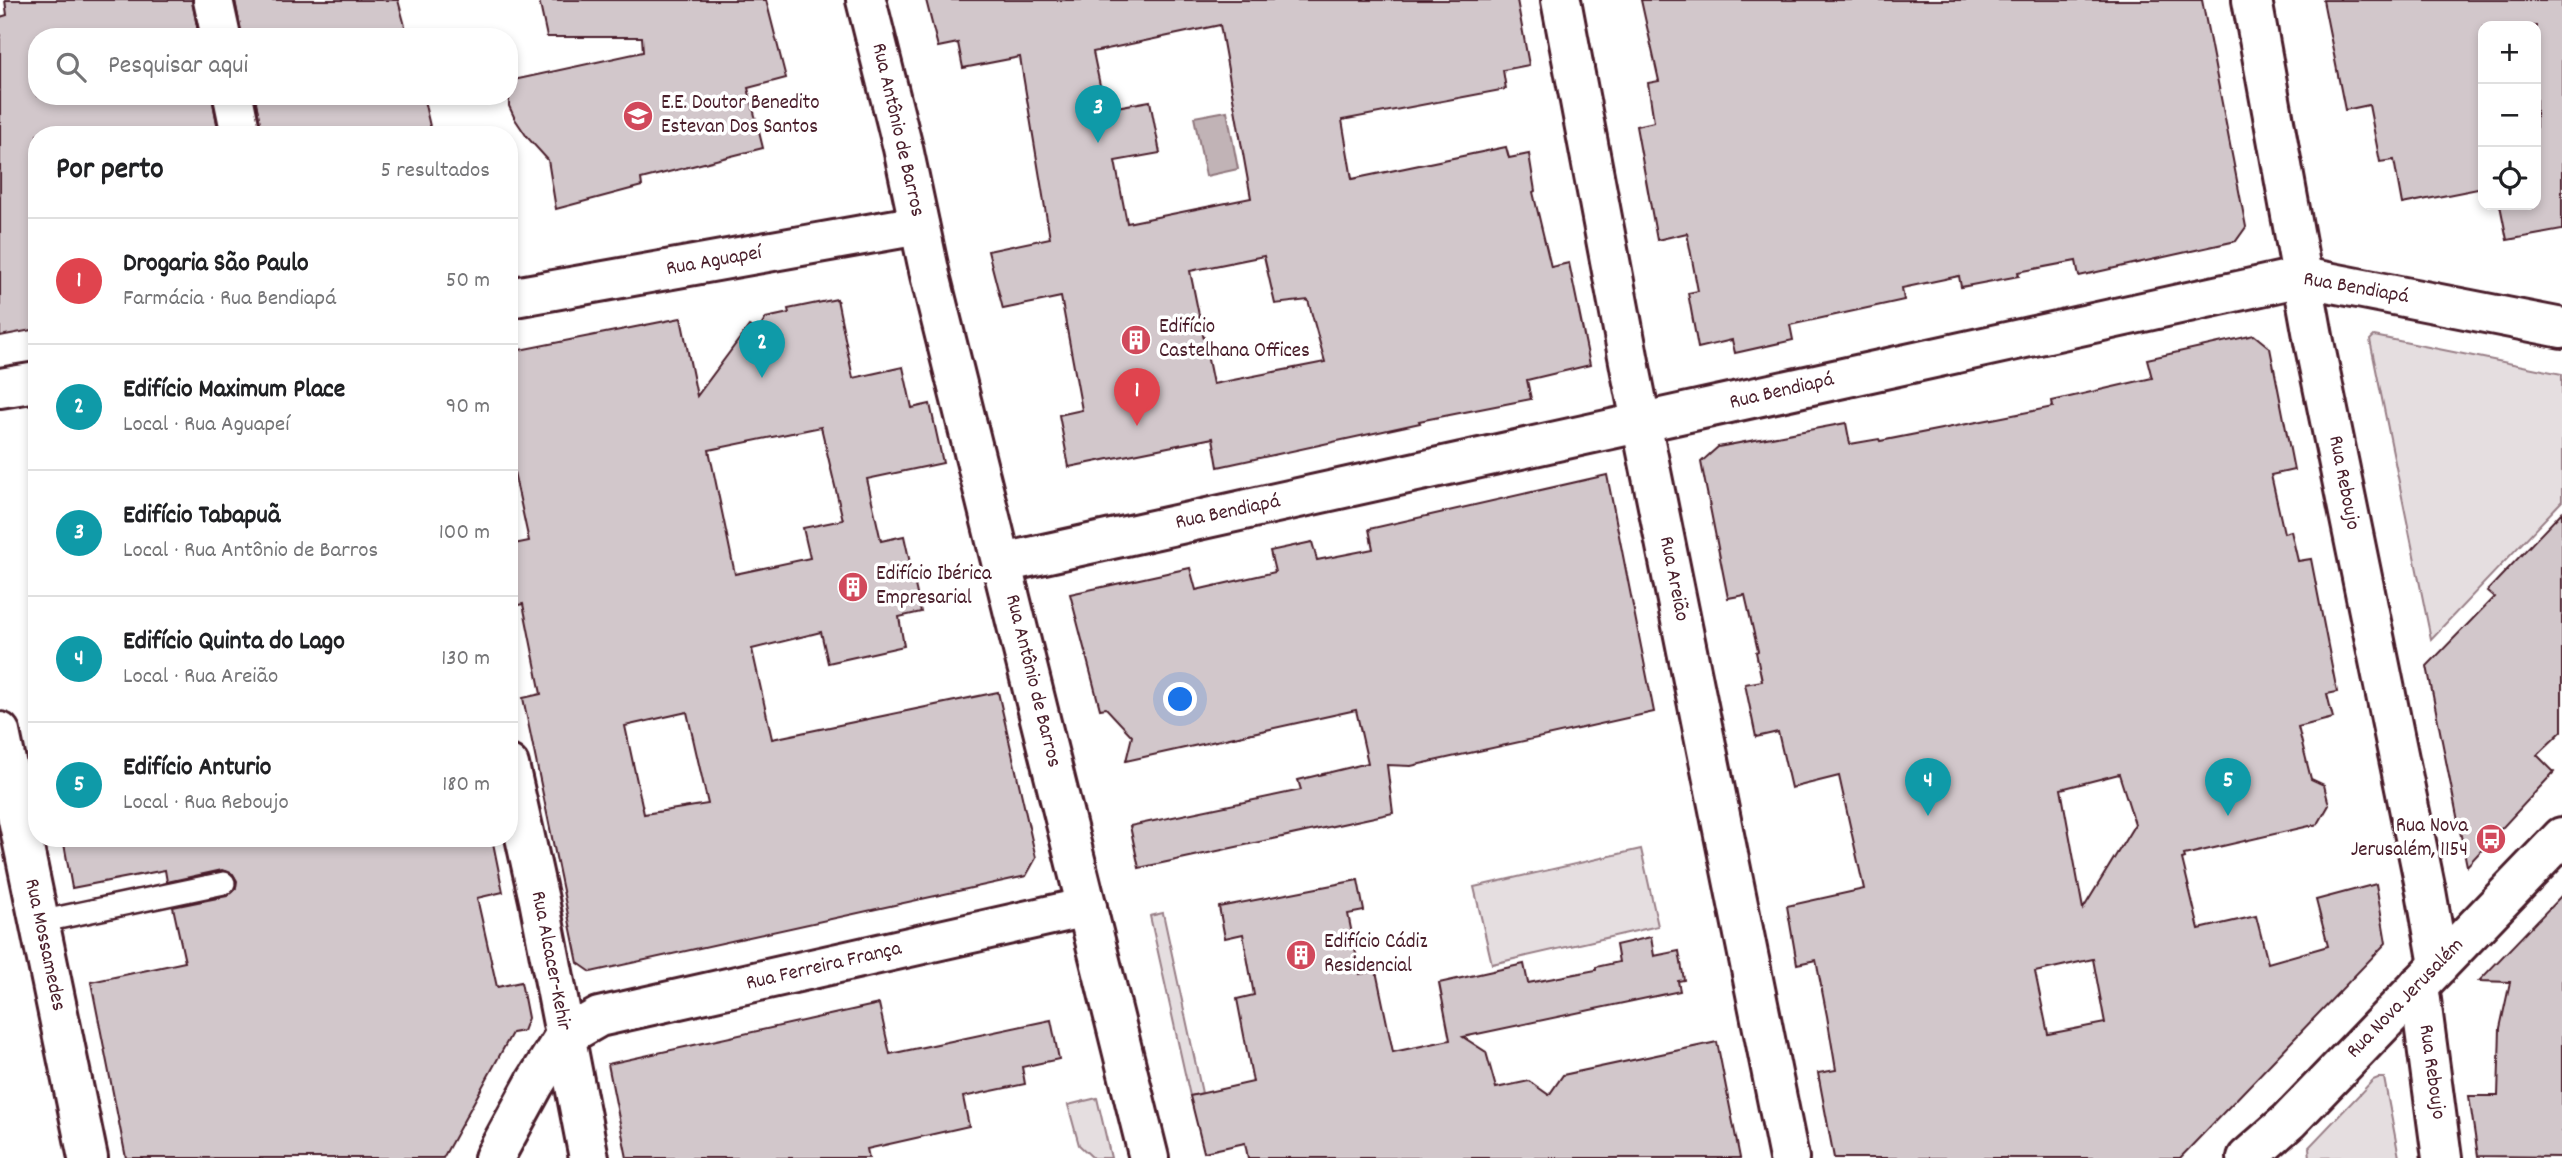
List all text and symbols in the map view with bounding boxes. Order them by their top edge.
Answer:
map controls [2478,21,2541,210]
button: + [2478,21,2541,84]
search box [28,28,518,105]
street label: Rua Antônio de Barros [862,40,932,220]
icon: search [52,48,90,86]
text: Pesquisar aqui [108,48,248,85]
button: − [2478,84,2541,147]
pin: 3 [1075,85,1121,143]
place label: E.E. Doutor Benedito Estevan Dos Santos [661,89,820,143]
school or university icon: E.E. Doutor Benedito Estevan Dos Santos [621,99,655,133]
button: locate [2478,147,2541,210]
text: Por perto [56,150,164,193]
text: 5 resultados [380,155,490,188]
street label: Rua Aguapeí [664,238,766,285]
text: Drogaria São Paulo [123,246,309,283]
text: 1 [76,265,82,298]
text: 50 m [446,265,490,298]
street label: Rua Bendiapá [2301,265,2412,313]
text: Farmácia · Rua Bendiapá [123,283,337,316]
place label: Edifício Castelhana Offices [1159,313,1310,367]
pin: 2 [739,320,785,378]
building icon: Edifício Castelhana Offices [1119,323,1153,357]
street label: Rua Bendiapá [1727,365,1838,419]
pin: 1 [1114,368,1160,426]
text: Edifício Maximum Place [123,372,345,409]
text: 2 [74,391,84,424]
text: 90 m [446,391,490,424]
text: Local · Rua Aguapeí [123,409,289,442]
street label: Rua Reboujo [2319,433,2367,533]
street label: Rua Bendiapá [1173,487,1284,539]
text: Edifício Tabapuã [123,498,281,535]
text: 3 [74,517,84,550]
text: 100 m [439,517,490,550]
street label: Rua Areião [1650,534,1696,624]
text: Local · Rua Antônio de Barros [123,535,378,568]
place label: Edifício Ibérica Empresarial [876,560,993,614]
building icon: Edifício Ibérica Empresarial [836,570,870,604]
street label: Rua Antônio de Barros [996,591,1068,771]
text: Edifício Quinta do Lago [123,624,345,661]
text: 4 [74,643,84,676]
text: 130 m [441,643,490,676]
text: Local · Rua Areião [123,661,278,694]
your location [1163,682,1197,716]
text: Edifício Anturio [123,750,271,787]
pin: 4 [1905,758,1951,816]
pin: 5 [2205,758,2251,816]
text: 5 [74,769,84,802]
text: 180 m [442,769,490,802]
text: Local · Rua Reboujo [123,787,289,820]
place label: Rua Nova Jerusalém, 1154 [2351,812,2469,866]
bus stop icon: Rua Nova Jerusalém, 1154 [2474,822,2508,856]
street label: Rua Mossamedes [15,876,73,1014]
street label: Rua Alcacer-Kehir [522,889,578,1034]
place label: Edifício Cádiz Residencial [1324,928,1427,982]
street label: Rua Nova Jerusalém [2340,932,2472,1066]
street label: Rua Ferreira França [743,934,906,999]
building icon: Edifício Cádiz Residencial [1284,938,1318,972]
street label: Rua Reboujo [2409,1023,2453,1121]

